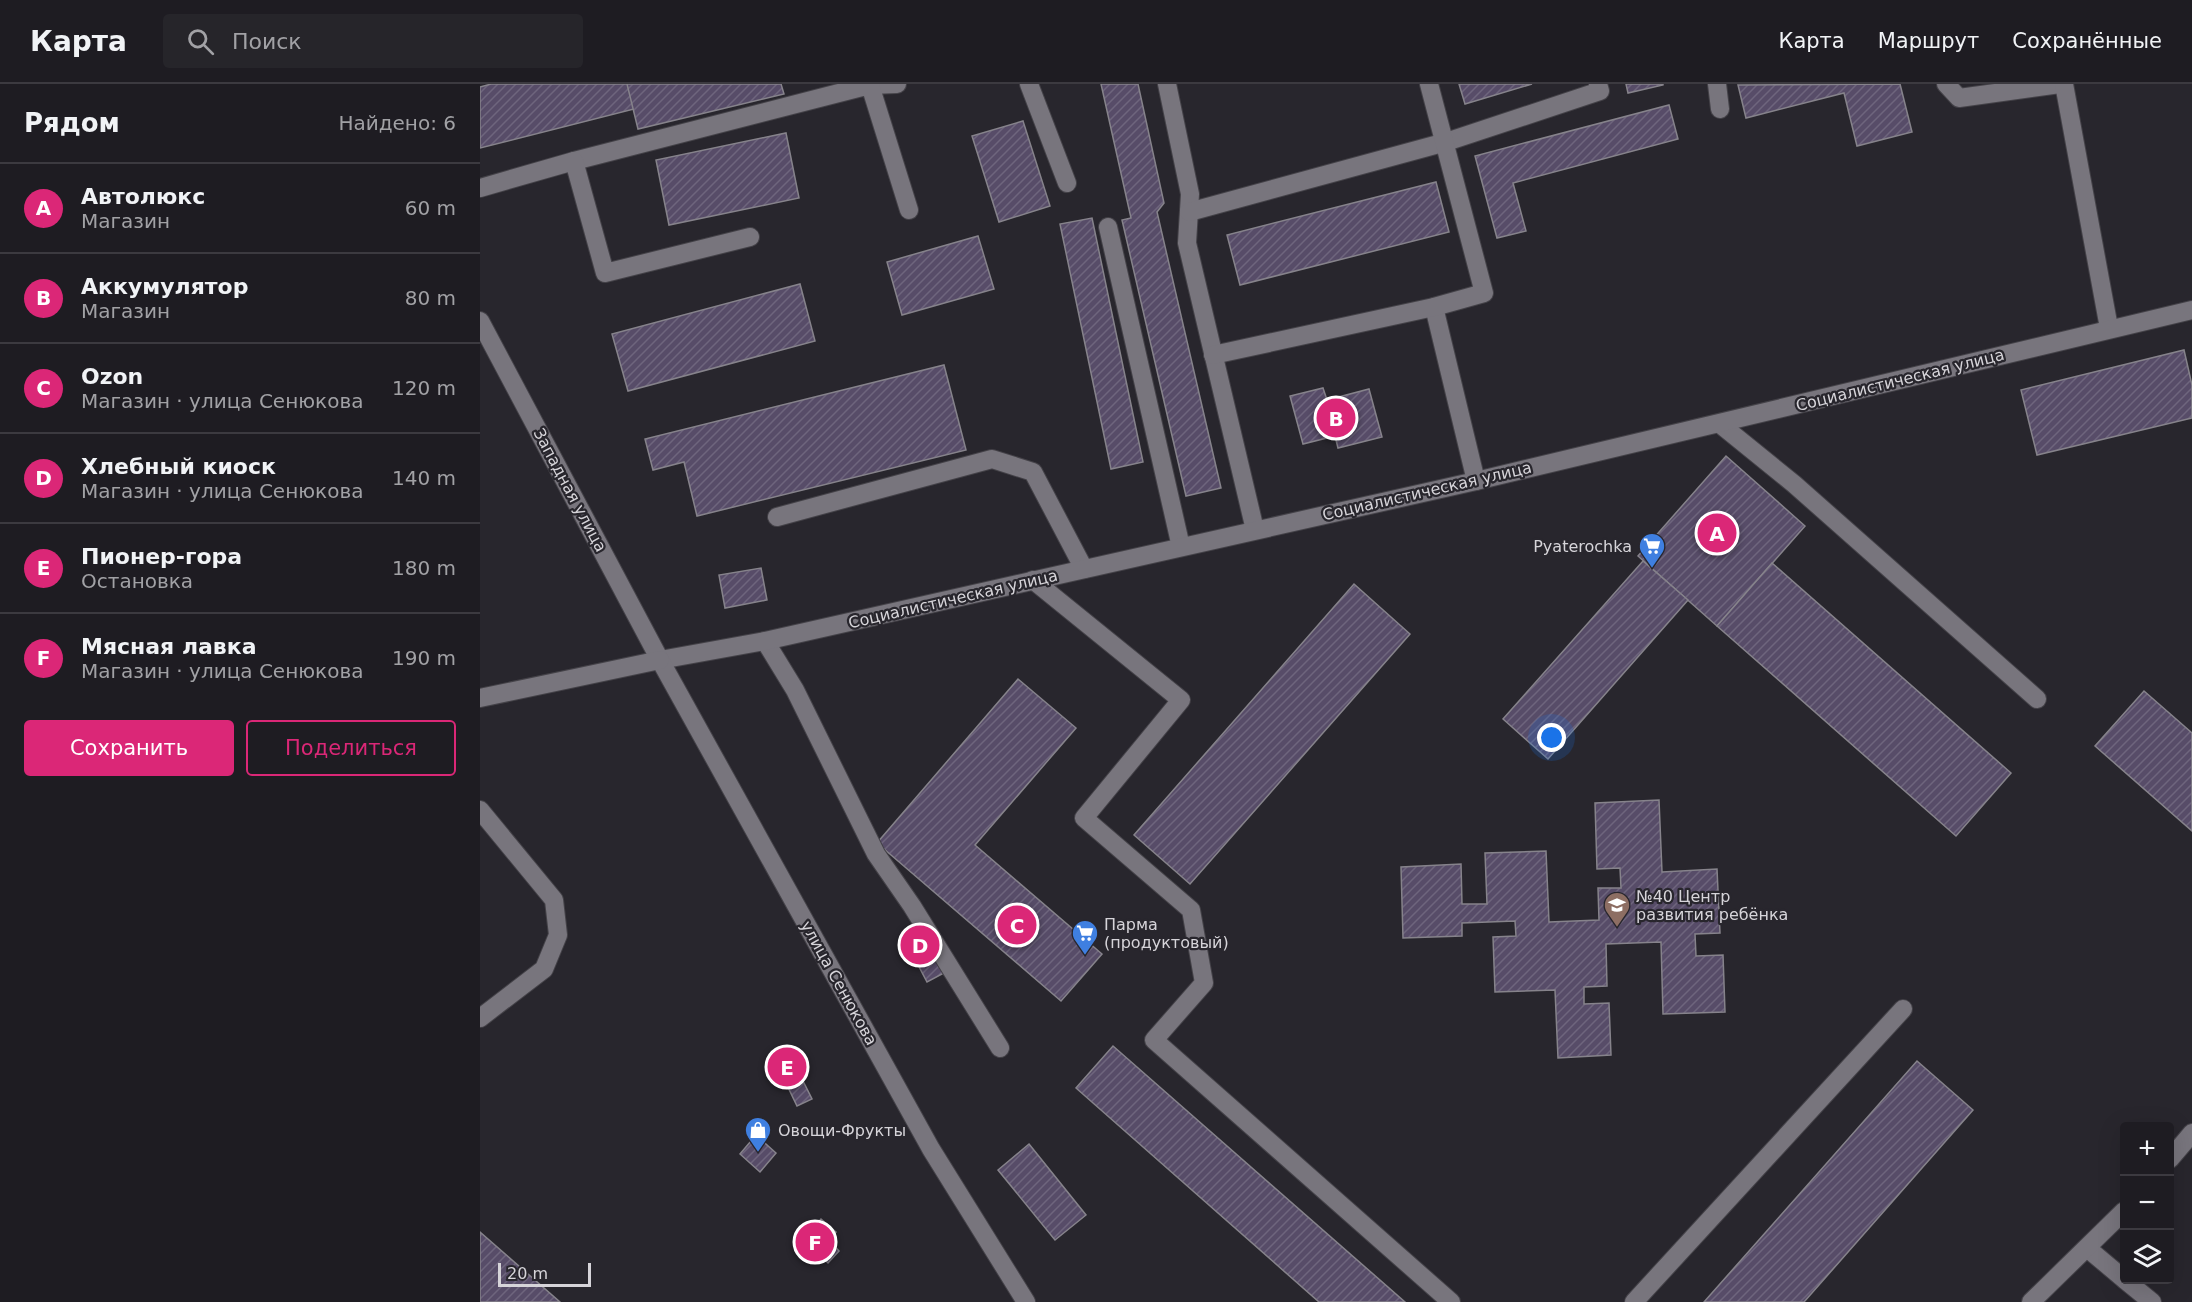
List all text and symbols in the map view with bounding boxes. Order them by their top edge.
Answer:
search box [163,14,583,68]
text: Карта [30,25,127,58]
icon: search [184,25,217,58]
text: Поиск [232,29,302,54]
text: Карта [1779,29,1845,53]
text: Маршрут [1878,29,1979,53]
text: Сохранённые [2012,29,2162,53]
text: Рядом [24,108,120,138]
text: Найдено: 6 [338,111,456,135]
text: Автолюкс [81,184,205,209]
text: A [36,196,51,220]
text: 60 m [405,196,456,220]
text: Магазин [81,209,170,233]
text: Аккумулятор [81,274,248,299]
text: B [36,286,51,310]
text: 80 m [405,286,456,310]
text: Магазин [81,299,170,323]
street label: Социалистическая улица [1794,345,2006,415]
text: Ozon [81,364,143,389]
text: C [36,376,51,400]
text: 120 m [392,376,456,400]
text: Магазин · улица Сенюкова [81,389,363,413]
pin: B [1316,396,1356,440]
street label: Западная улица [529,425,611,555]
text: Хлебный киоск [81,454,276,479]
street label: Социалистическая улица [1320,458,1534,524]
text: D [35,466,52,490]
text: 140 m [392,466,456,490]
text: Магазин · улица Сенюкова [81,479,363,503]
pin: A [1698,510,1736,556]
supermarket icon: Pyaterochka [1637,531,1667,569]
place label: Pyaterochka [1533,537,1632,556]
text: Пионер-гора [81,544,242,569]
text: E [37,556,50,580]
text: 180 m [392,556,456,580]
street label: Социалистическая улица [846,566,1060,632]
text: Остановка [81,569,193,593]
text: Мясная лавка [81,634,257,659]
text: F [37,646,50,670]
text: 190 m [392,646,456,670]
text: Магазин · улица Сенюкова [81,659,363,683]
button: Сохранить [24,720,234,776]
button: Поделиться [246,720,456,776]
your location [1537,723,1566,752]
place label: №40 Центр развития ребёнка [1636,887,1788,924]
school or university icon: №40 Центр развития ребёнка [1602,890,1632,928]
pin: C [998,902,1036,948]
place label: Парма (продуктовый) [1104,915,1229,952]
street label: улица Сенюкова [797,917,881,1049]
supermarket icon: Парма (продуктовый) [1070,918,1100,956]
pin: D [900,922,940,968]
pin: E [768,1044,806,1090]
shop icon: Овощи-Фрукты [743,1115,773,1153]
place label: Овощи-Фрукты [778,1121,906,1140]
map controls [2120,1122,2174,1284]
button: + [2120,1122,2174,1176]
button: − [2120,1176,2174,1230]
pin: F [796,1220,834,1264]
button: layers [2120,1230,2174,1284]
scale bar [498,1260,591,1288]
text: 20 m [507,1264,548,1283]

